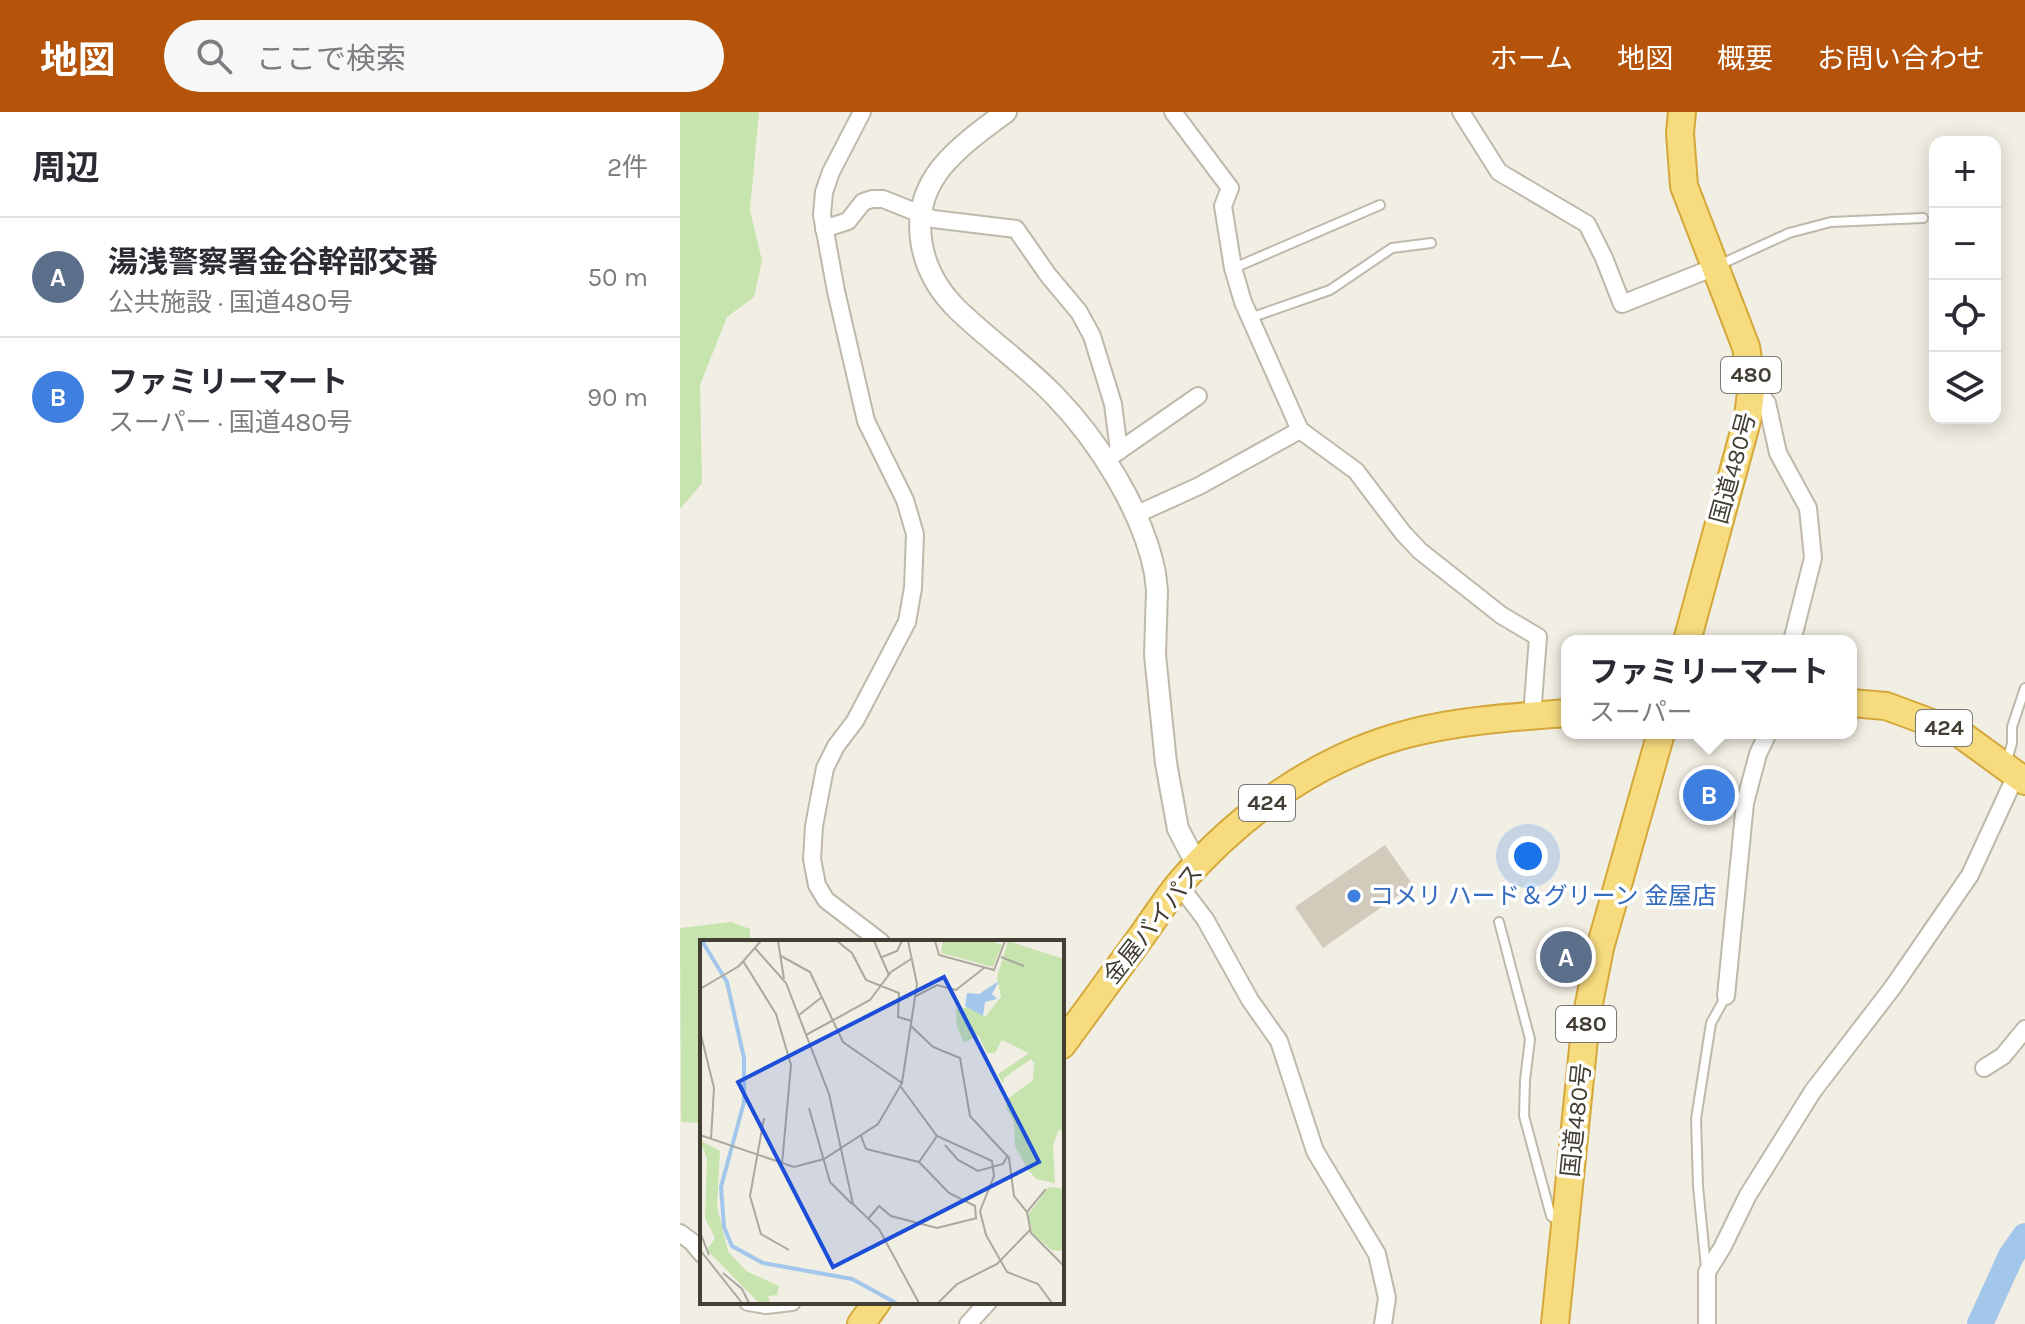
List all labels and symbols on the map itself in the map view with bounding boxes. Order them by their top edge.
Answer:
road number: 480 [1721,357,1781,393]
street label: 国道480号 [1705,409,1761,527]
road number: 424 [1916,710,1972,746]
pin: B [1683,765,1735,825]
road number: 424 [1239,785,1295,821]
your location [1508,836,1548,876]
street label: 金屋バイパス [1098,859,1208,989]
place label: コメリ ハード＆グリーン 金屋店 [1370,882,1716,910]
marker: コメリ ハード＆グリーン 金屋店 [1345,887,1363,905]
pin: A [1540,927,1592,987]
inset map [700,940,1064,1304]
road number: 480 [1556,1006,1616,1042]
street label: 国道480号 [1556,1062,1596,1178]

